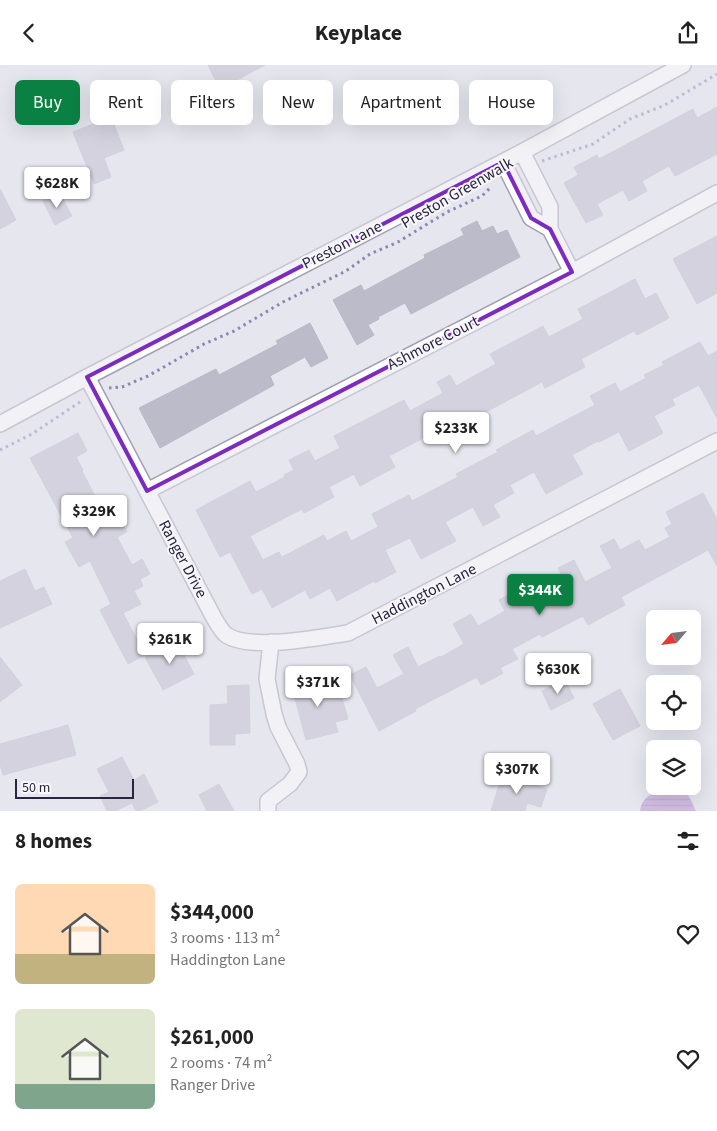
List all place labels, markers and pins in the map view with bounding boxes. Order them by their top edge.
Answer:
pin: $628K [22,167,92,209]
pin: $233K [421,411,491,454]
pin: $329K [59,495,129,537]
pin: $344K [505,573,575,616]
pin: $261K [135,623,205,665]
pin: $630K [523,653,593,695]
pin: $371K [283,665,353,708]
pin: $307K [482,753,552,795]

